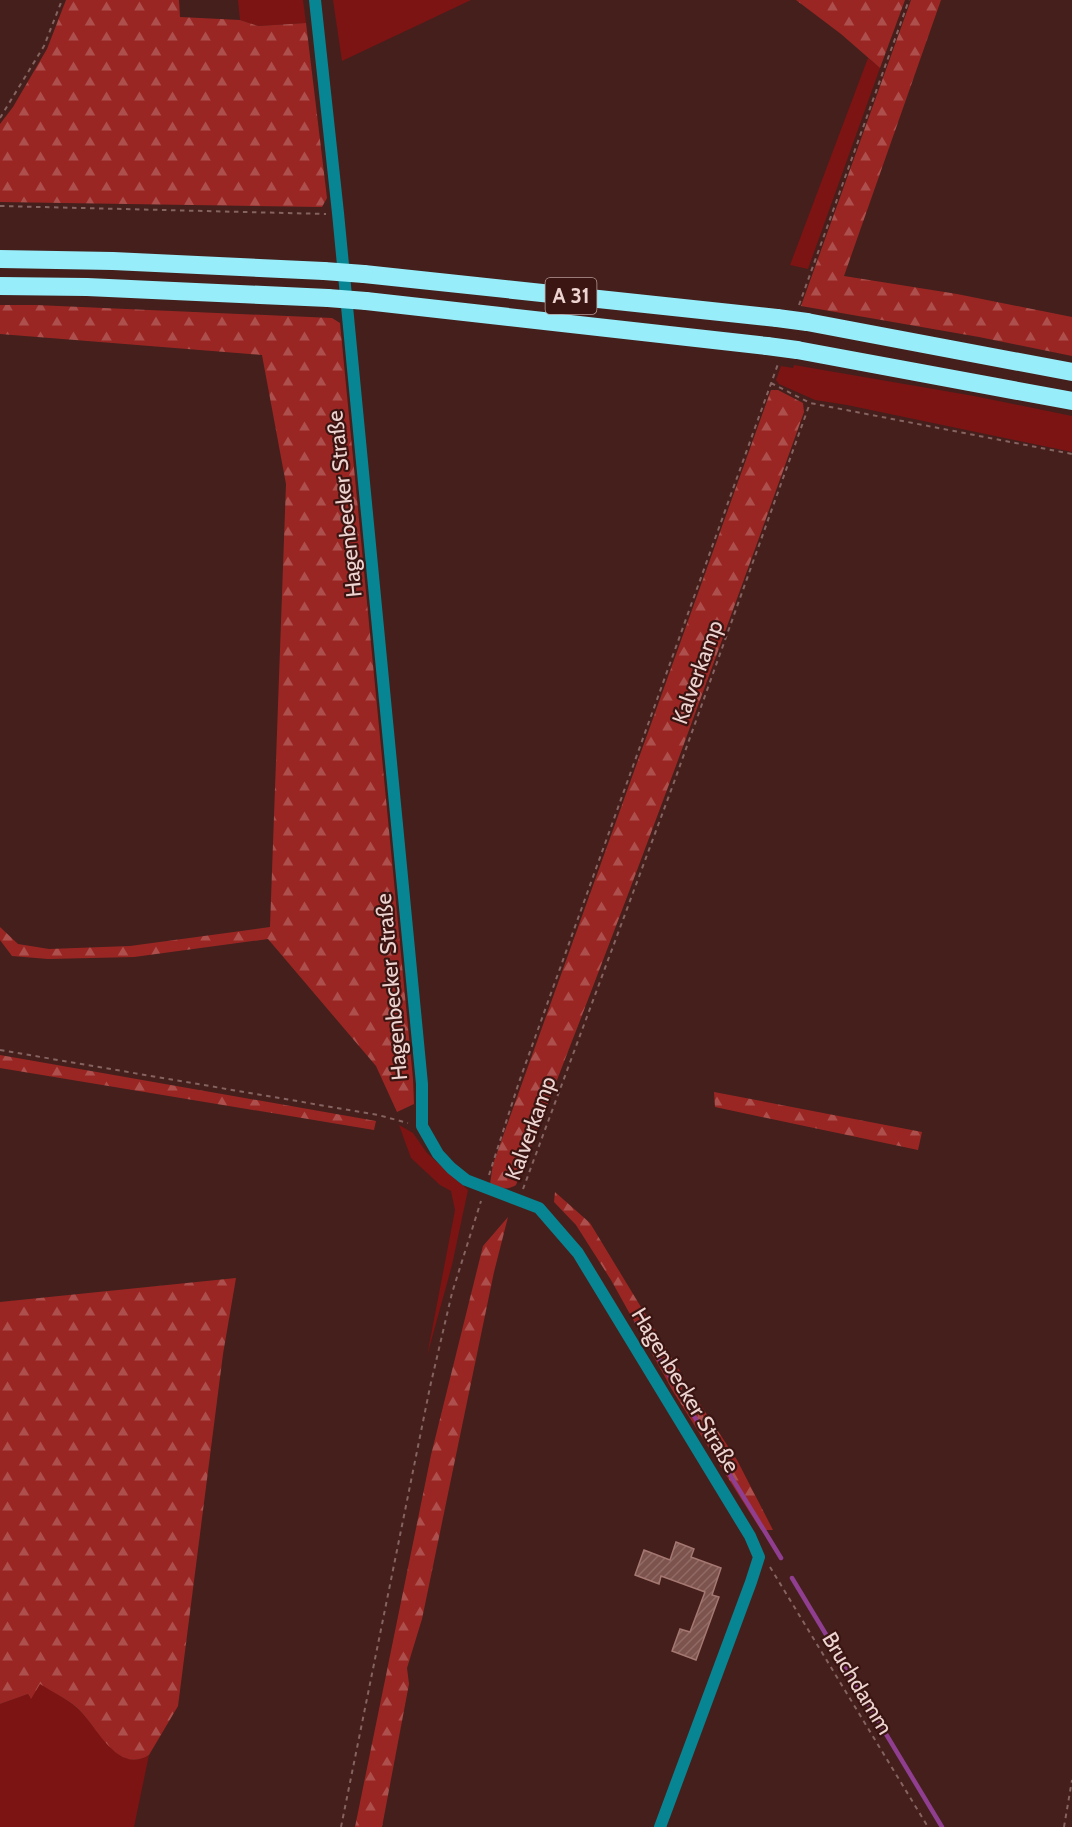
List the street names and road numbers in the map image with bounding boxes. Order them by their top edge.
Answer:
road number: A 31 [546,278,596,314]
street label: Hagenbecker Straße [321,409,368,599]
street label: Kalverkamp [666,616,729,728]
street label: Hagenbecker Straße [370,892,413,1082]
street label: Kalverkamp [499,1072,562,1184]
street label: Hagenbecker Straße [626,1303,745,1478]
street label: Bruchdamm [816,1627,899,1739]

